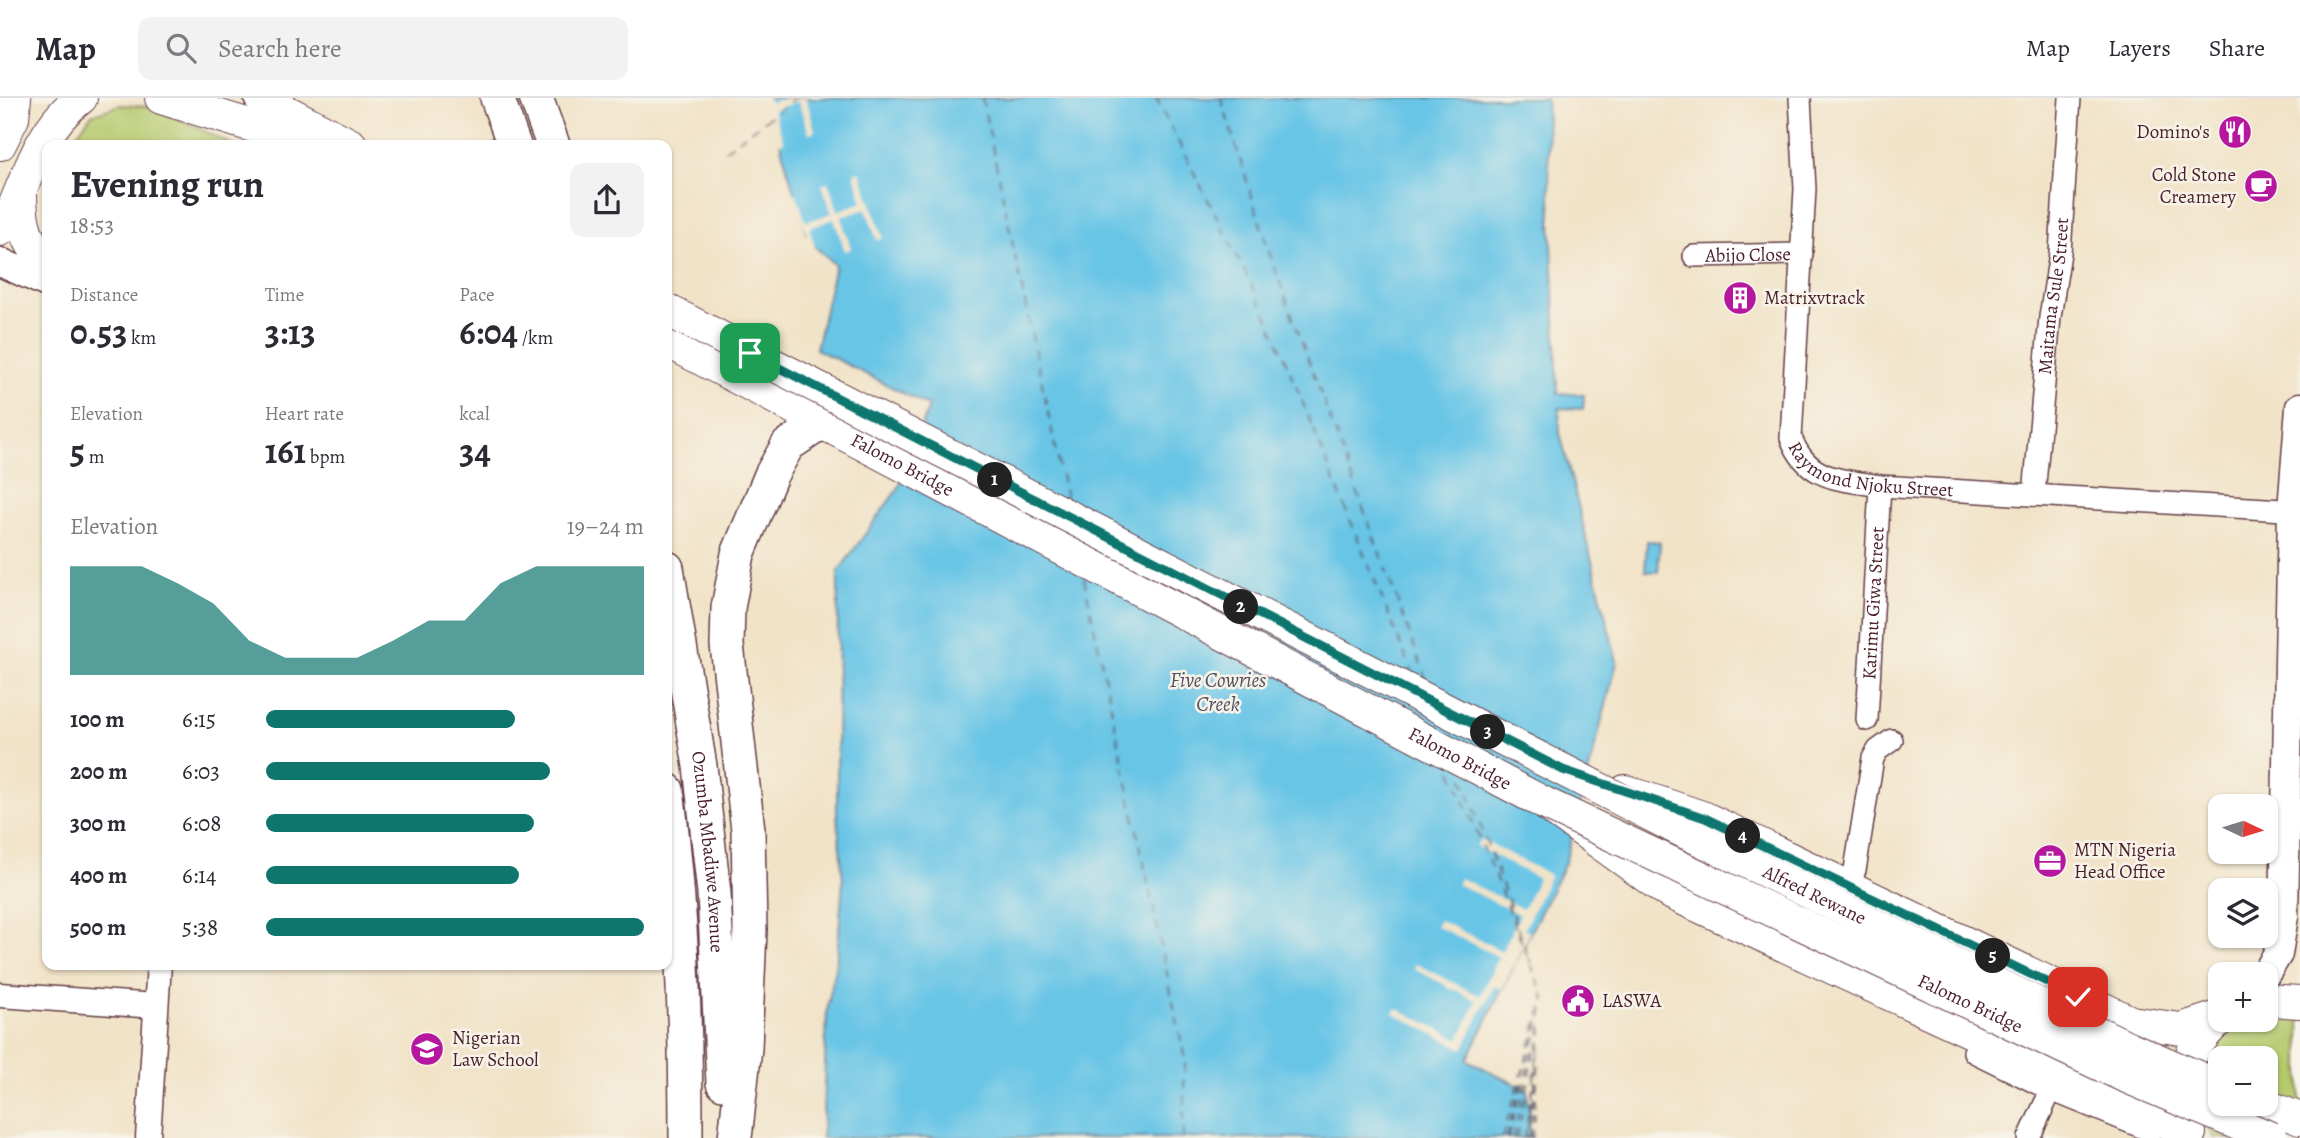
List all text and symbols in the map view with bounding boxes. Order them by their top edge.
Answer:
search box [138,17,628,80]
text: Map [35,26,96,71]
icon: search [162,29,200,67]
text: Search here [218,31,342,66]
text: Map [2026,32,2070,64]
text: Layers [2108,32,2171,64]
text: Share [2209,32,2265,64]
restaurant icon: Domino's [2216,113,2254,151]
place label: Domino's [2136,119,2210,145]
text: Evening run [70,158,264,210]
place label: Cold Stone Creamery [2152,162,2237,210]
button: share [570,163,644,237]
cafe icon: Cold Stone Creamery [2242,167,2280,205]
text: 18:53 [70,210,114,241]
street label: Maitama Sule Street [2032,217,2075,376]
street label: Abijo Close [1704,241,1791,269]
building icon: Matrixvtrack [1721,279,1759,317]
text: Distance [70,282,138,308]
text: Time [265,282,304,308]
text: Pace [459,282,495,308]
place label: Matrixvtrack [1764,285,1865,311]
text: 0.53 [70,308,127,356]
text: 3:13 [265,308,316,356]
text: 6:04 [459,308,518,356]
pin [720,323,780,383]
text: km [127,325,156,351]
text: /km [518,325,553,351]
icon: arrive [731,334,769,372]
text: Elevation [70,401,143,427]
text: Heart rate [265,401,344,427]
text: kcal [459,401,490,427]
text: 5 [70,427,85,475]
text: 161 [265,427,306,475]
text: 34 [459,427,491,475]
street label: Falomo Bridge [846,427,958,503]
street label: Raymond Njoku Street [1782,437,1954,503]
text: m [85,444,105,470]
text: bpm [306,444,345,470]
pin: 1 [978,462,1012,498]
text: 1 [991,466,998,492]
text: Elevation [70,511,158,542]
text: 19–24 m [567,511,644,542]
street label: Karimu Giwa Street [1856,526,1891,680]
pin: 2 [1224,589,1258,624]
text: 2 [1236,593,1245,619]
water label: Five Cowries Creek [1170,666,1266,718]
text: 100 m [70,704,125,735]
text: 6:15 [182,704,216,735]
pin: 3 [1470,714,1506,750]
text: 3 [1483,718,1492,744]
street label: Falomo Bridge [1404,721,1516,796]
street label: Ozumba Mbadiwe Avenue [685,749,730,953]
text: 200 m [70,756,128,787]
text: 6:03 [182,756,220,787]
north arrow [2208,794,2278,864]
map controls [2208,794,2278,1116]
text: 300 m [70,808,126,839]
text: 6:08 [182,808,222,839]
pin: 4 [1726,818,1760,854]
text: 4 [1738,822,1747,848]
place label: MTN Nigeria Head Office [2074,837,2176,885]
office icon: MTN Nigeria Head Office [2031,842,2069,880]
street label: Alfred Rewane [1758,859,1870,931]
text: 400 m [70,860,127,891]
text: 6:14 [182,860,216,891]
button: layers [2208,878,2278,948]
text: 500 m [70,912,126,943]
text: 5:38 [182,912,218,943]
pin: 5 [1976,938,2010,974]
text: 5 [1988,942,1997,968]
button: + [2208,962,2278,1032]
pin [2048,967,2108,1027]
street label: Falomo Bridge [1914,968,2027,1039]
icon: check [2059,978,2097,1016]
public building icon: LASWA [1559,982,1597,1020]
place label: LASWA [1602,988,1662,1014]
place label: Nigerian Law School [452,1025,539,1073]
school or university icon: Nigerian Law School [408,1030,446,1068]
button: − [2208,1046,2278,1116]

